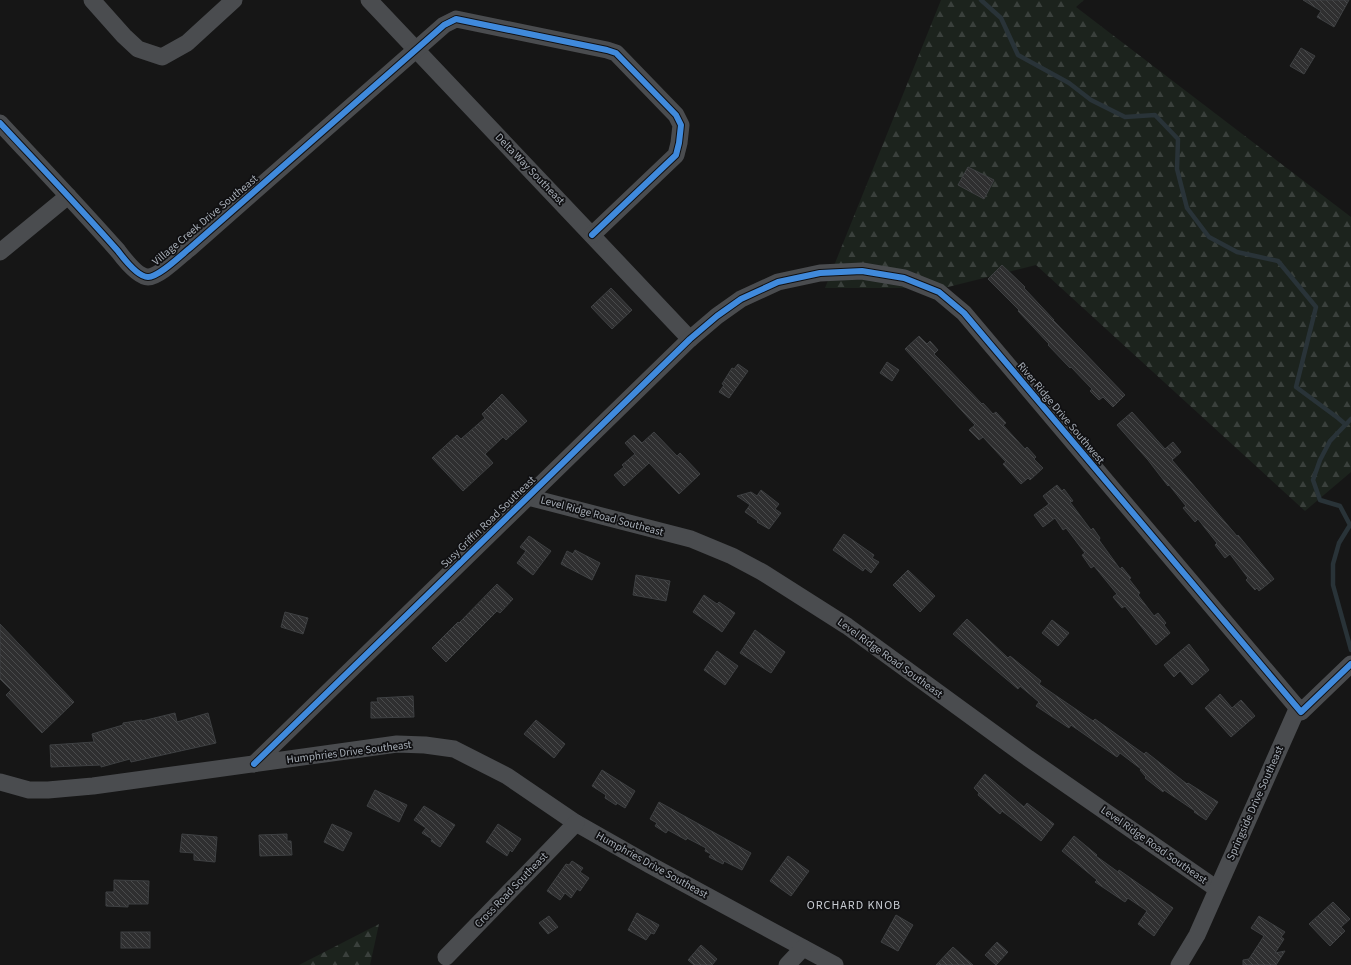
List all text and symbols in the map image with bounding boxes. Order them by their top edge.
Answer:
street label: Delta Way Southeast [492,130,568,208]
street label: Village Creek Drive Southeast [149,171,261,269]
street label: River Ridge Drive Southwest [1014,359,1108,467]
street label: Susy Griffin Road Southeast [437,472,539,571]
street label: Level Ridge Road Southeast [539,492,665,540]
street label: Level Ridge Road Southeast [834,615,946,701]
street label: Humphries Drive Southeast [286,737,413,767]
street label: Springside Drive Southeast [1223,743,1287,863]
street label: Level Ridge Road Southeast [1098,803,1210,888]
street label: Humphries Drive Southeast [593,828,711,902]
street label: Cross Road Southeast [471,849,551,931]
district label: ORCHARD KNOB [807,897,901,914]

